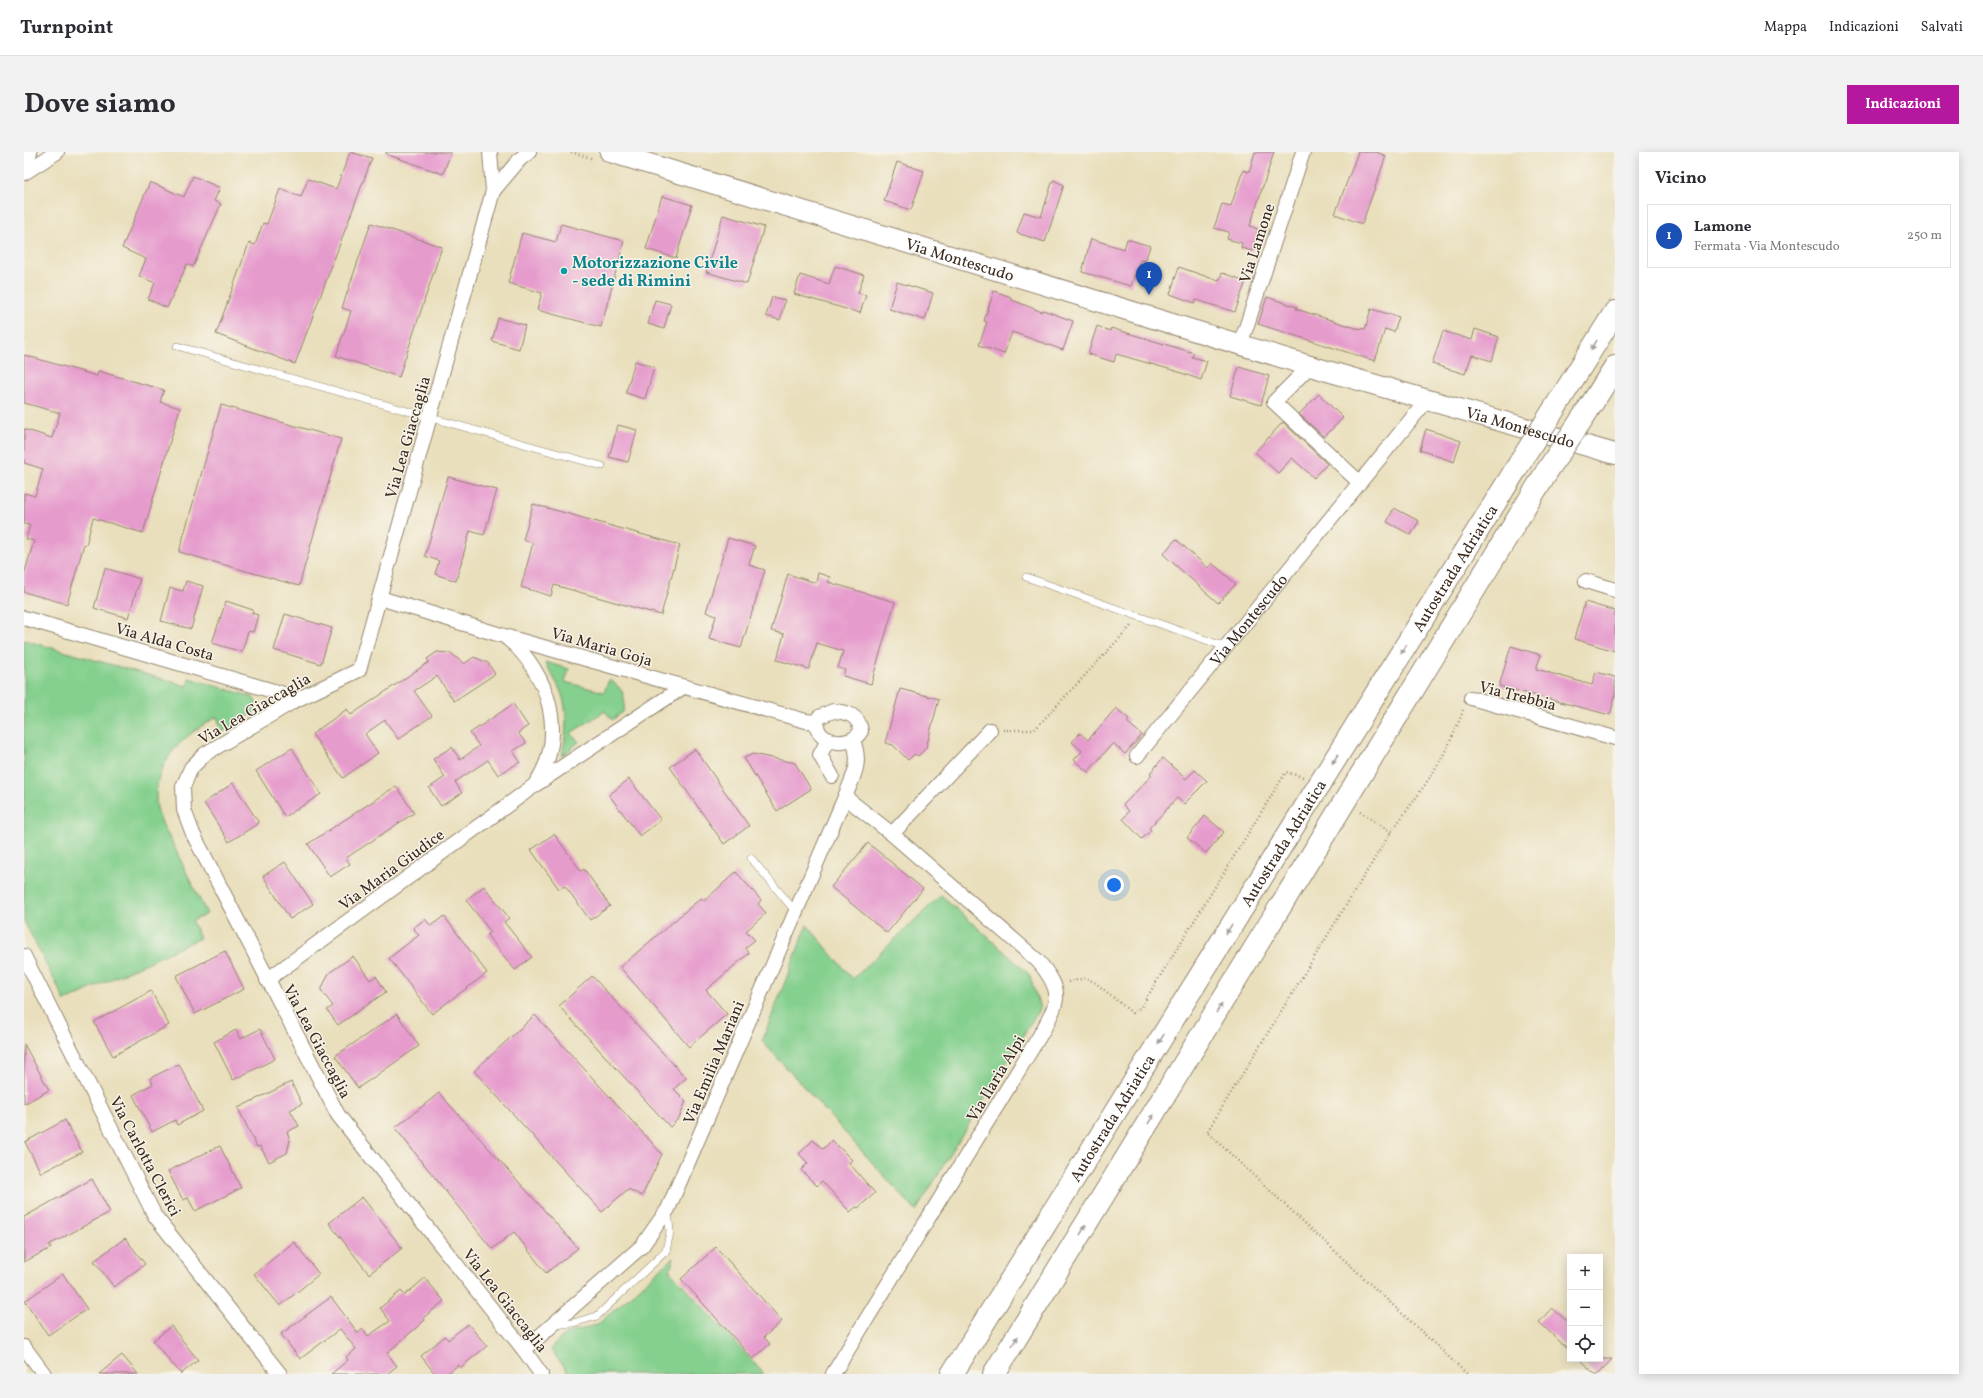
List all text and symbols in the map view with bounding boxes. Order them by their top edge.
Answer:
text: Turnpoint [20,15,113,41]
text: Mappa [1764,18,1807,37]
text: Indicazioni [1829,18,1899,37]
text: Salvati [1921,18,1963,37]
text: Dove siamo [24,85,176,124]
button: Indicazioni [1847,85,1959,124]
text: Vicino [1655,167,1706,190]
street label: Via Lamone [1235,201,1281,286]
text: Lamone [1694,217,1751,238]
text: 1 [1666,227,1672,245]
text: 250 m [1907,227,1942,245]
street label: Via Montescudo [902,234,1016,288]
text: Fermata · Via Montescudo [1694,238,1840,256]
place label: Motorizzazione Civile - sede di Rimini [572,253,738,293]
pin: 1 [1136,262,1162,295]
marker: Motorizzazione Civile - sede di Rimini [559,266,569,276]
one-way arrow [1591,339,1598,351]
street label: Via Lea Giaccaglia [381,374,437,501]
street label: Via Montescudo [1463,402,1577,455]
street label: Autostrada Adriatica [1408,501,1504,637]
street label: Via Montescudo [1206,570,1294,671]
street label: Via Alda Costa [112,618,216,668]
street label: Via Maria Goja [548,623,655,673]
one-way arrow [1400,643,1407,655]
street label: Via Lea Giaccaglia [195,669,315,751]
street label: Via Trebbia [1477,677,1558,717]
one-way arrow [1331,754,1339,764]
street label: Autostrada Adriatica [1237,776,1333,912]
street label: Via Maria Giudice [335,825,450,916]
your location [1104,875,1124,895]
one-way arrow [1226,923,1233,935]
street label: Via Lea Giaccaglia [277,981,356,1103]
street label: Via Emilia Mariani [679,997,751,1128]
one-way arrow [1215,1002,1222,1014]
street label: Via Ilaria Alpi [962,1032,1031,1126]
one-way arrow [1157,1033,1164,1045]
street label: Autostrada Adriatica [1065,1051,1161,1187]
street label: Via Carlotta Clerici [103,1093,185,1221]
one-way arrow [1147,1113,1154,1125]
one-way arrow [1079,1225,1087,1235]
street label: Via Lea Giaccaglia [457,1245,552,1358]
map controls [1567,1254,1603,1362]
button: + [1567,1254,1603,1290]
button: − [1567,1290,1603,1326]
button: locate [1567,1326,1603,1362]
one-way arrow [1011,1335,1018,1347]

